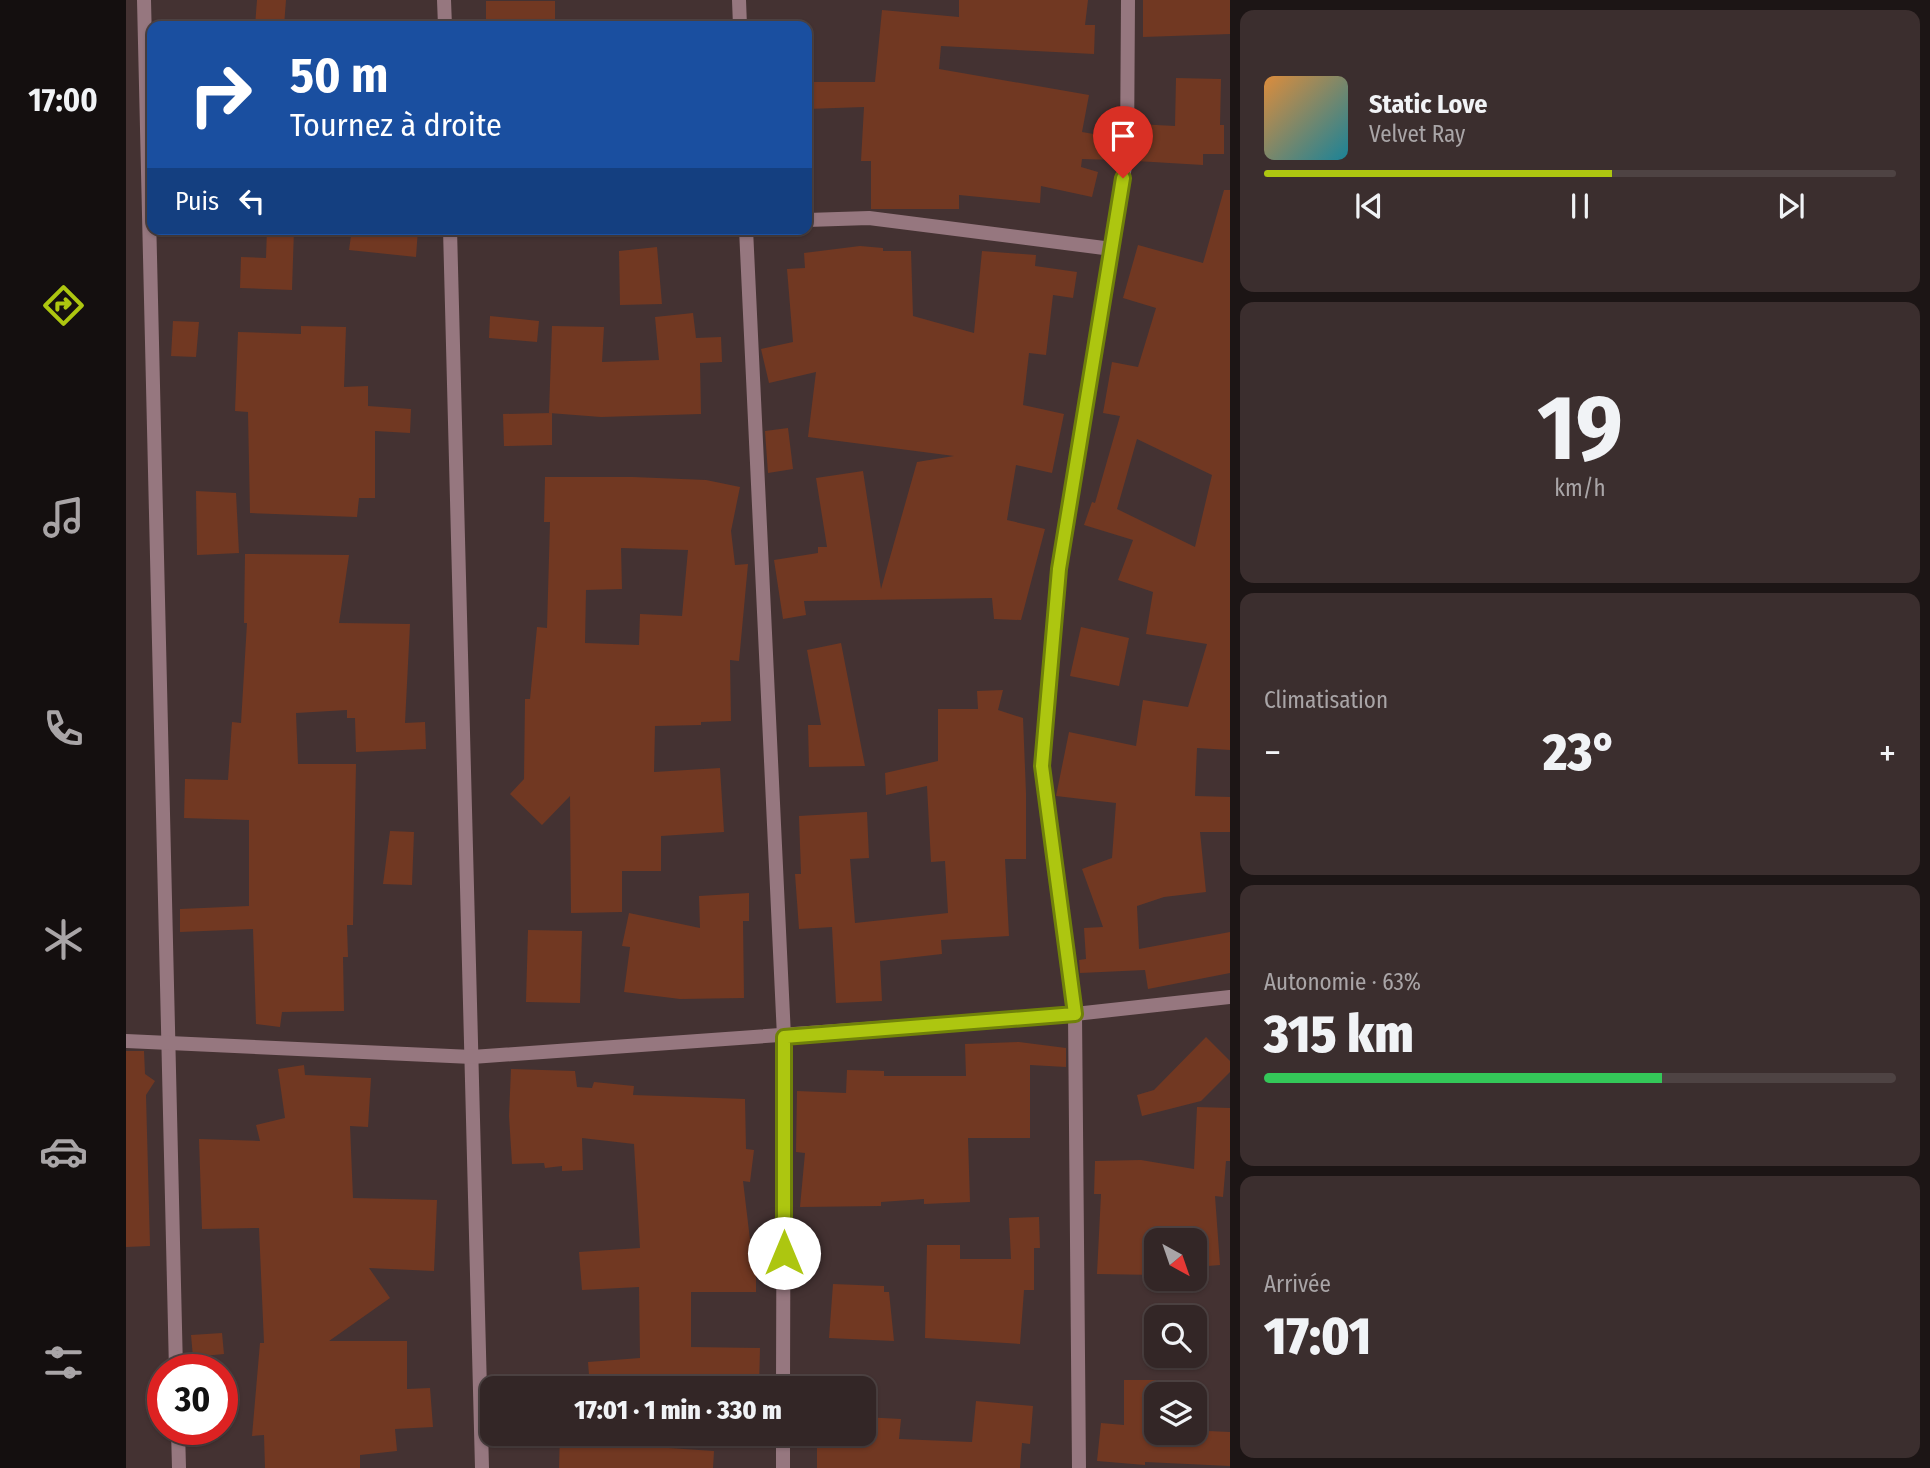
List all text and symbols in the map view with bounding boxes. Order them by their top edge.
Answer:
text: 50 m [290,46,388,105]
icon: right [175,49,266,140]
text: 17:00 [28,81,98,119]
text: Static Love [1369,89,1487,120]
text: Tournez à droite [290,106,502,144]
pin [1093,106,1153,178]
icon: arrive [1104,117,1142,155]
text: Velvet Ray [1369,120,1465,148]
icon: left [233,182,271,220]
text: Puis [175,186,219,217]
icon: previous [1350,187,1388,225]
icon: pause [1561,187,1599,225]
icon: next [1772,187,1810,225]
icon: directions [39,281,88,330]
text: 19 [1537,374,1623,483]
text: km/h [1554,474,1606,502]
icon: music [39,493,88,542]
text: Climatisation [1264,686,1388,714]
icon: phone [39,704,88,753]
text: 23° [1543,721,1617,784]
text: − [1264,730,1281,776]
text: + [1879,730,1896,776]
icon: climate [39,915,88,964]
text: Autonomie · 63% [1264,968,1421,996]
text: 315 km [1264,1003,1414,1066]
icon: car [39,1127,88,1176]
position arrow [747,1216,821,1290]
north arrow [1144,1228,1208,1292]
map controls [1144,1228,1207,1445]
text: Arrivée [1264,1270,1331,1298]
button: search [1144,1305,1207,1368]
text: 17:01 [1264,1305,1371,1368]
icon: filters [39,1338,88,1387]
speed limit sign: 30 [147,1354,238,1445]
button: layers [1144,1382,1207,1445]
text: 17:01 · 1 min · 330 m [574,1395,782,1426]

